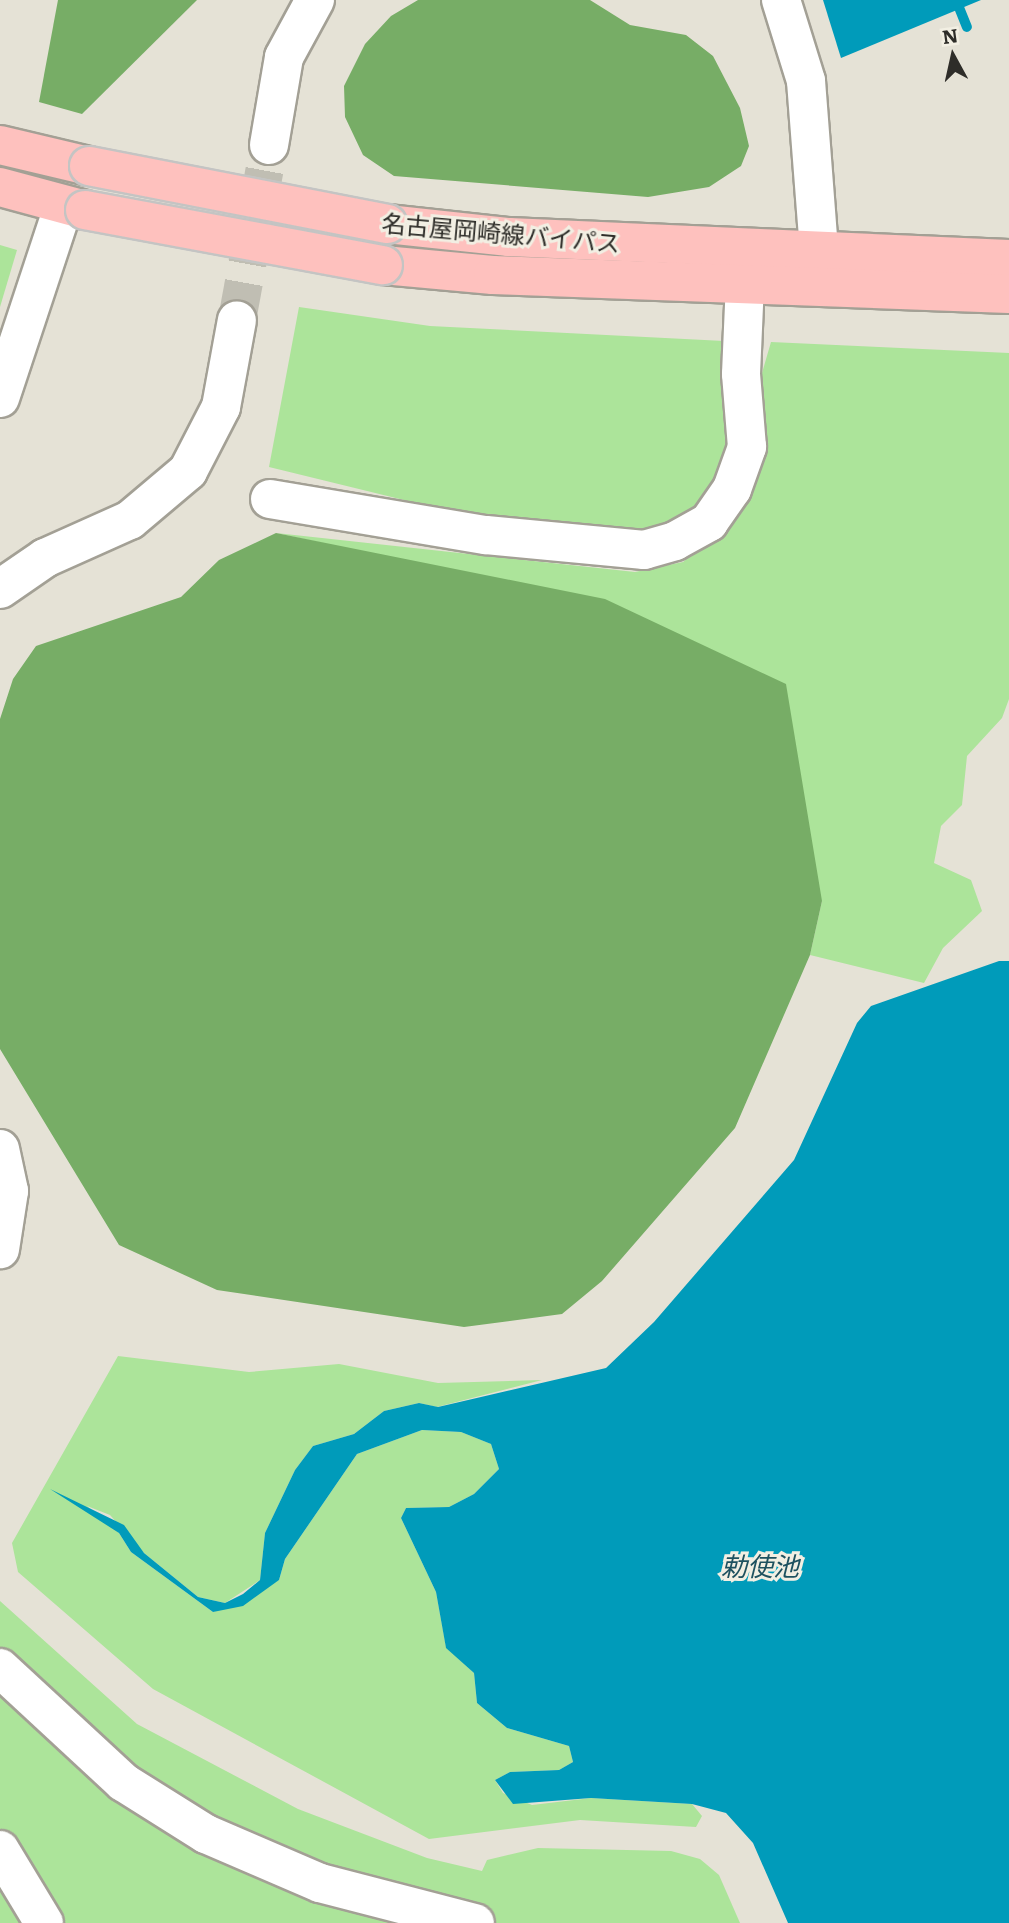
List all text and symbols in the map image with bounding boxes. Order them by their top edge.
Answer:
text: N [940,20,960,50]
north arrow [918,21,988,91]
street label: 名古屋岡崎線バイパス [380,207,622,257]
water label: 勅使池 [721,1549,799,1581]

